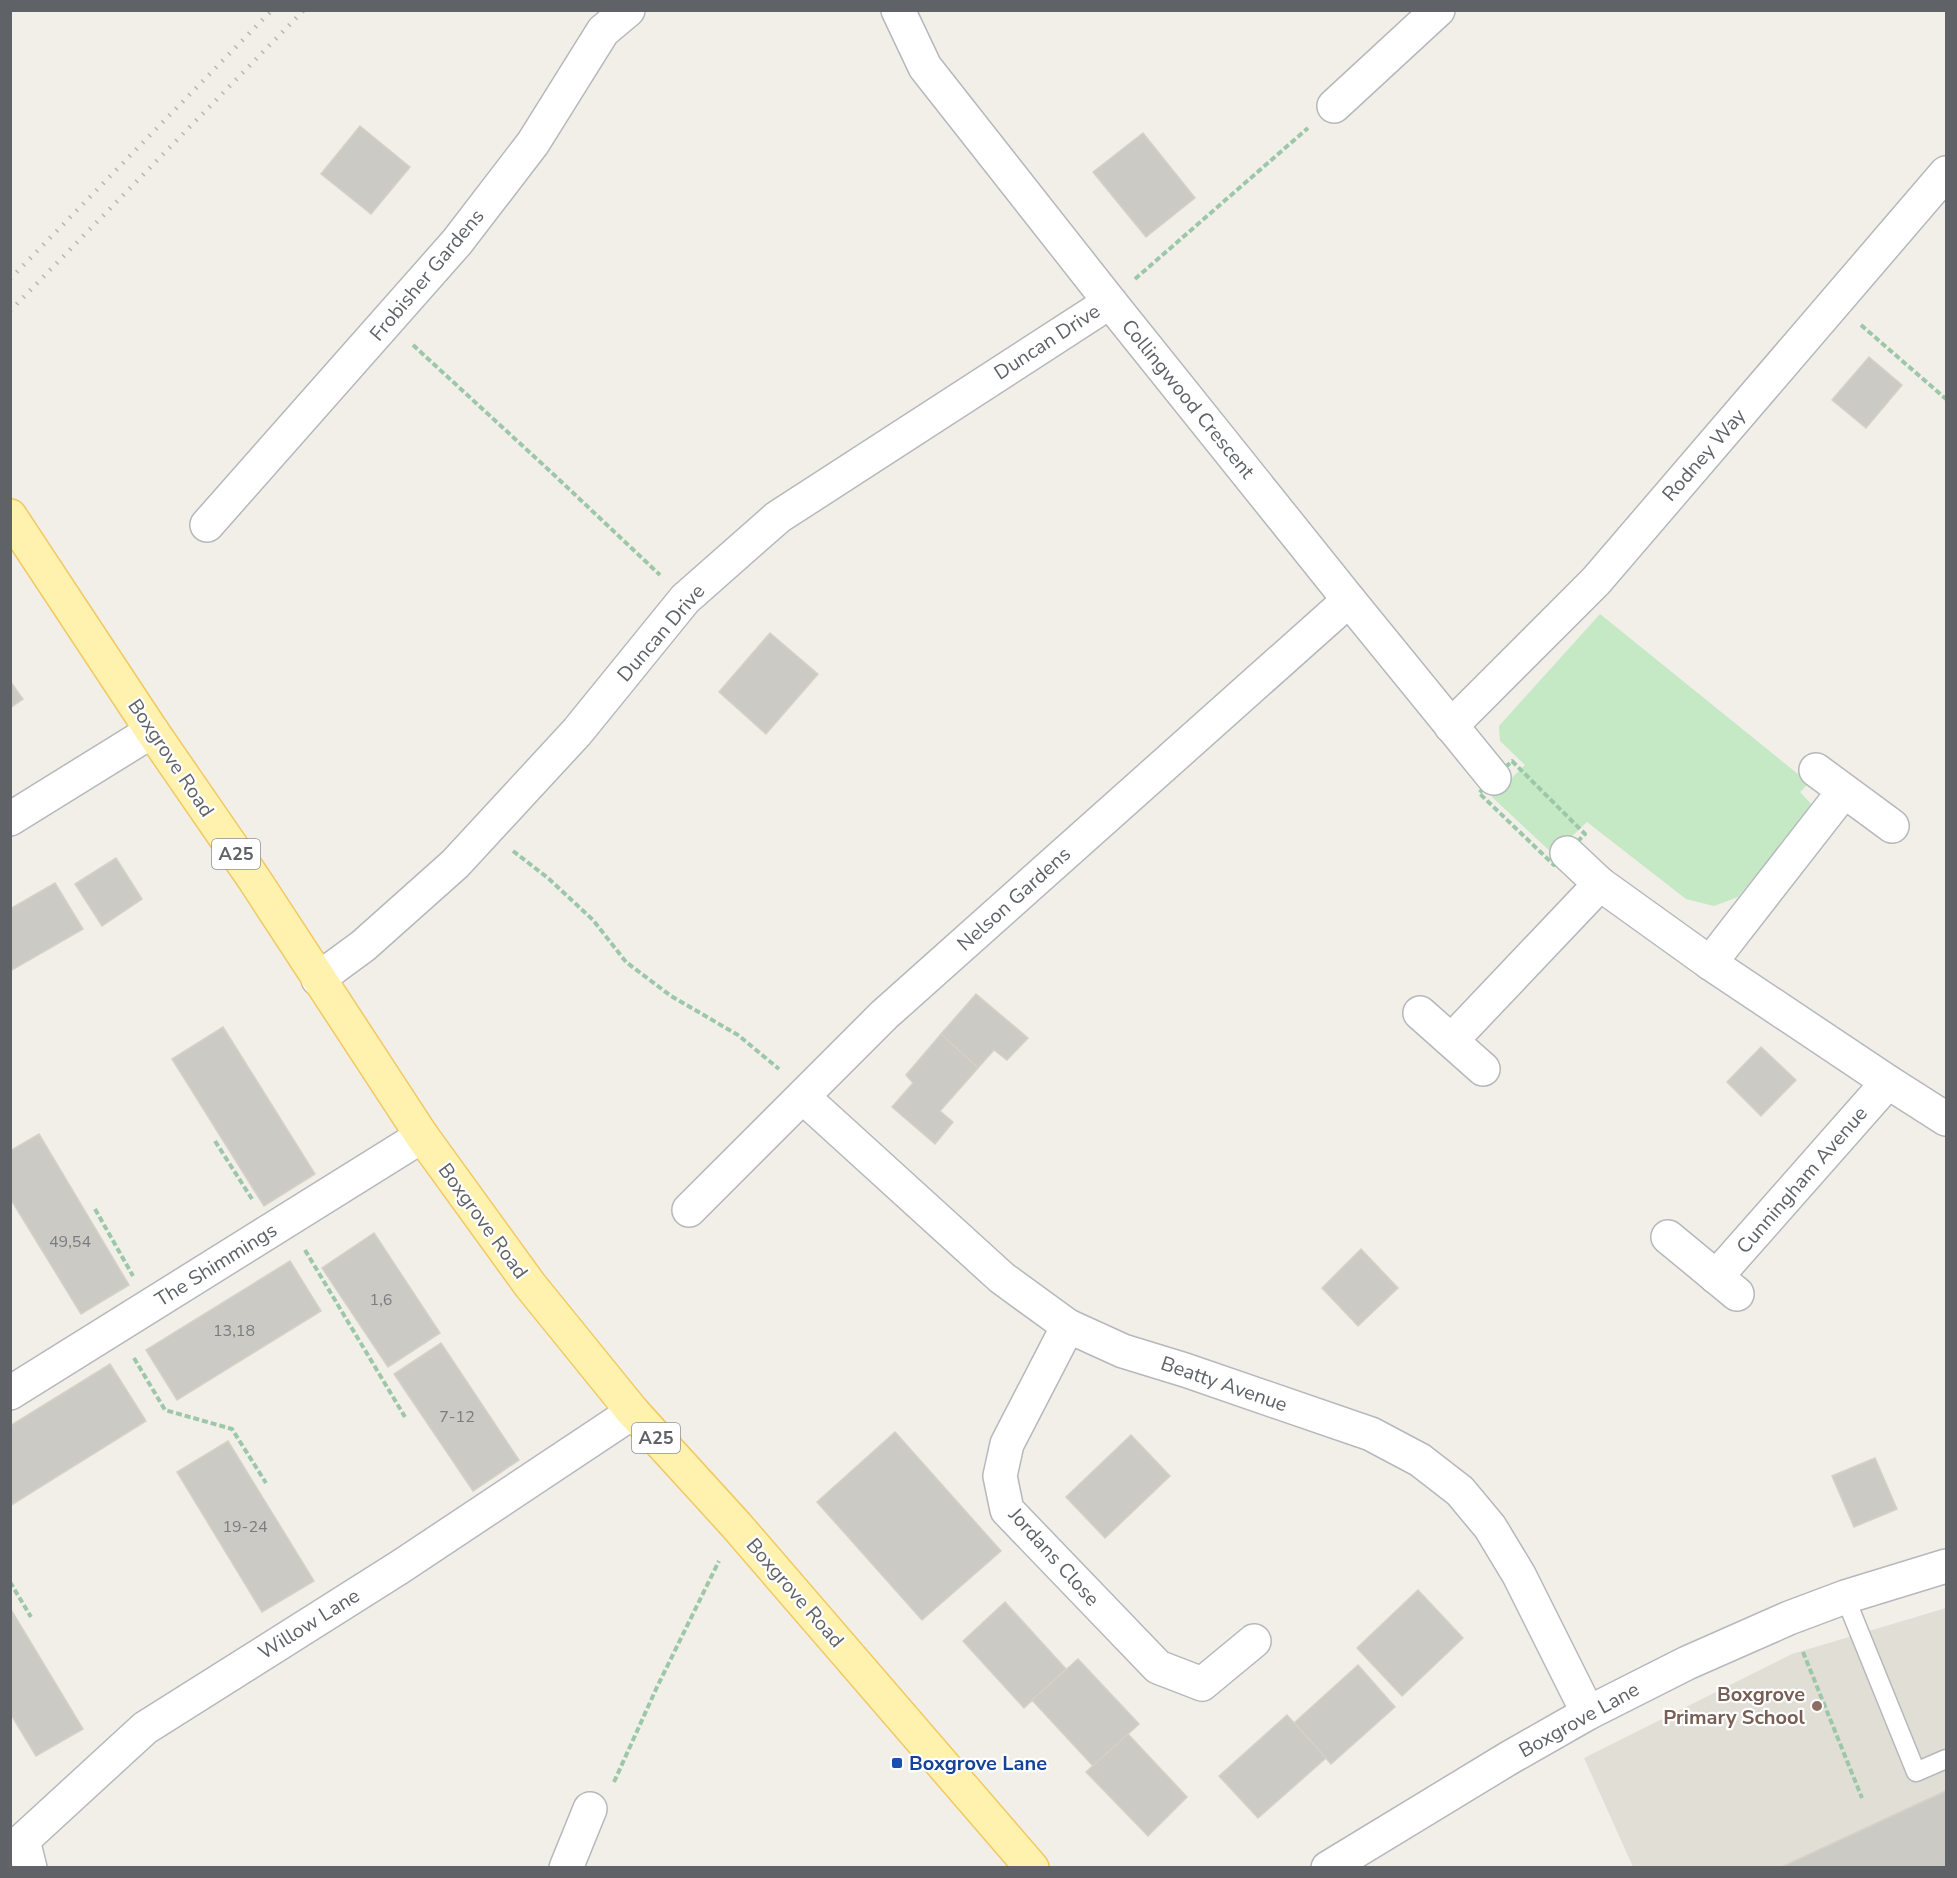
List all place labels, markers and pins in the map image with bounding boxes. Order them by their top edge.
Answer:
place label: Boxgrove Primary School [1663,1681,1806,1731]
marker: Boxgrove Primary School [1810,1699,1824,1713]
place label: Boxgrove Lane [909,1750,1047,1777]
marker: Boxgrove Lane [890,1756,904,1770]

